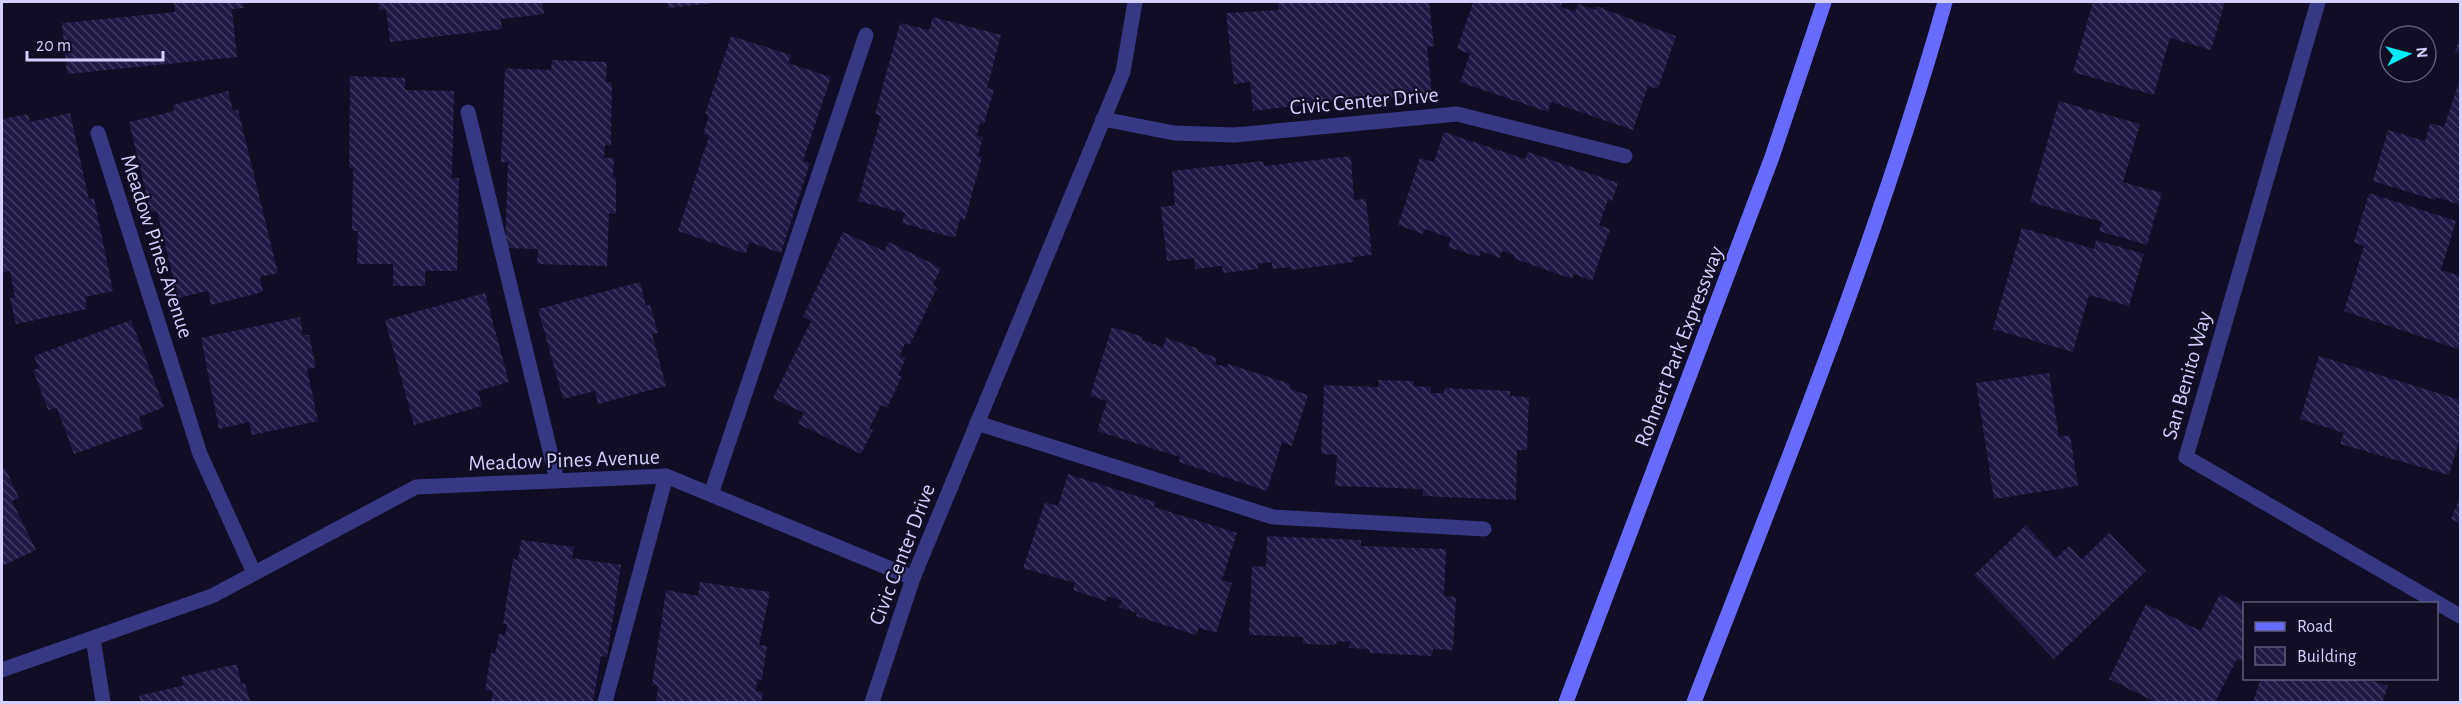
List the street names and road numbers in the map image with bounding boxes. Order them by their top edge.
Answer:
street label: Civic Center Drive [1289,84,1439,118]
street label: Meadow Pines Avenue [117,152,197,341]
street label: Rohnert Park Expressway [1631,243,1728,450]
street label: San Benito Way [2158,308,2216,442]
street label: Meadow Pines Avenue [468,446,660,474]
street label: Civic Center Drive [865,481,939,628]

